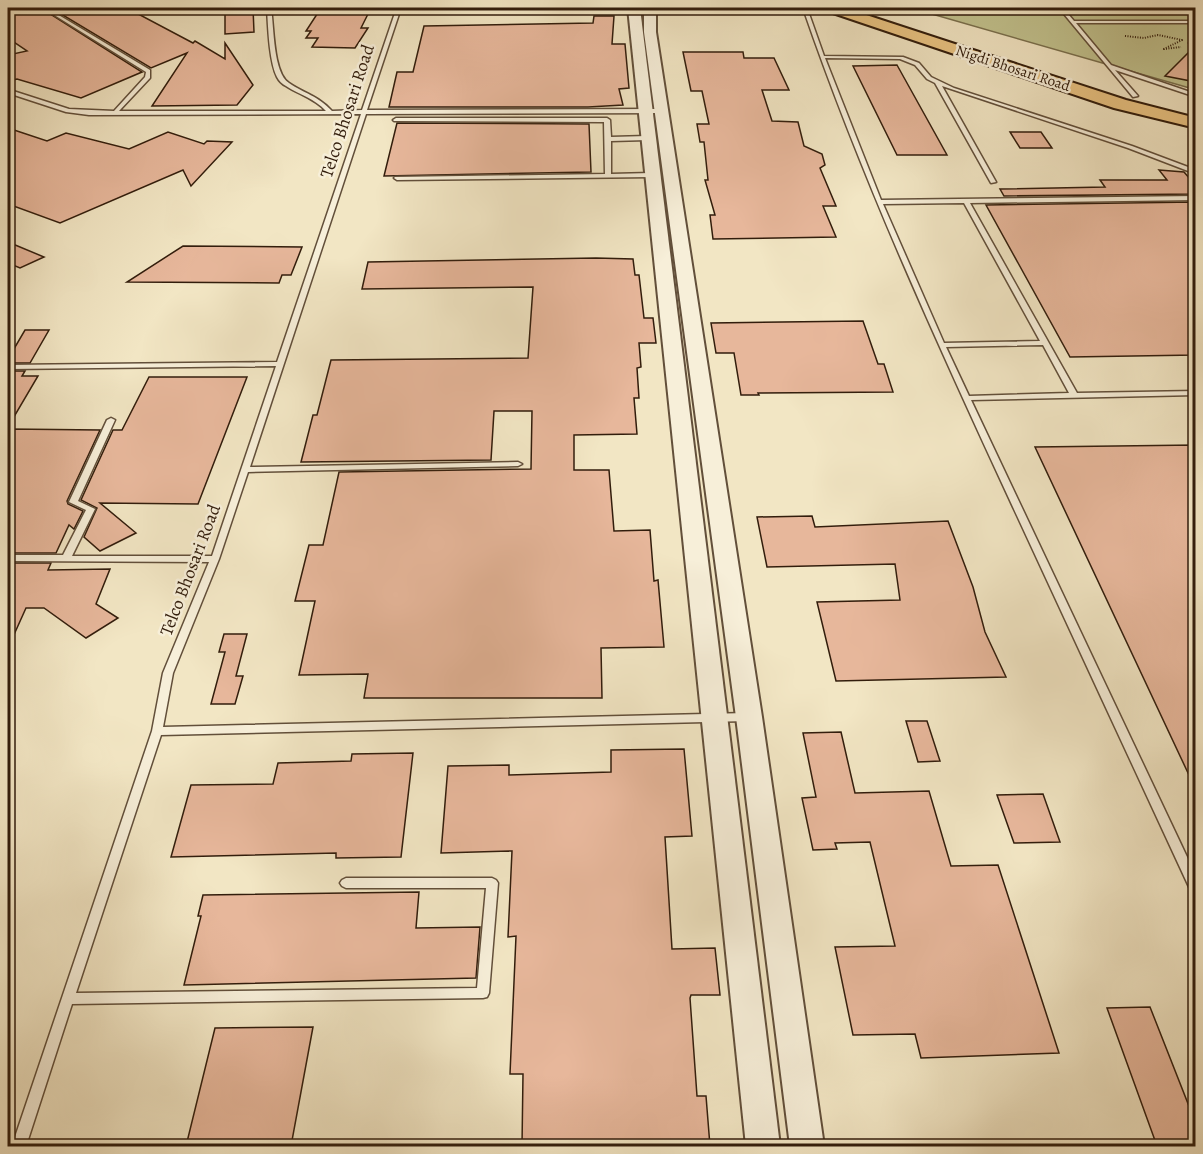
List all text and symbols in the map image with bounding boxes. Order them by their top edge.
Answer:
street label: Nigdi Bhosari Road [953,40,1074,96]
street label: Telco Bhosari Road [314,41,380,181]
street label: Telco Bhosari Road [154,500,226,639]

